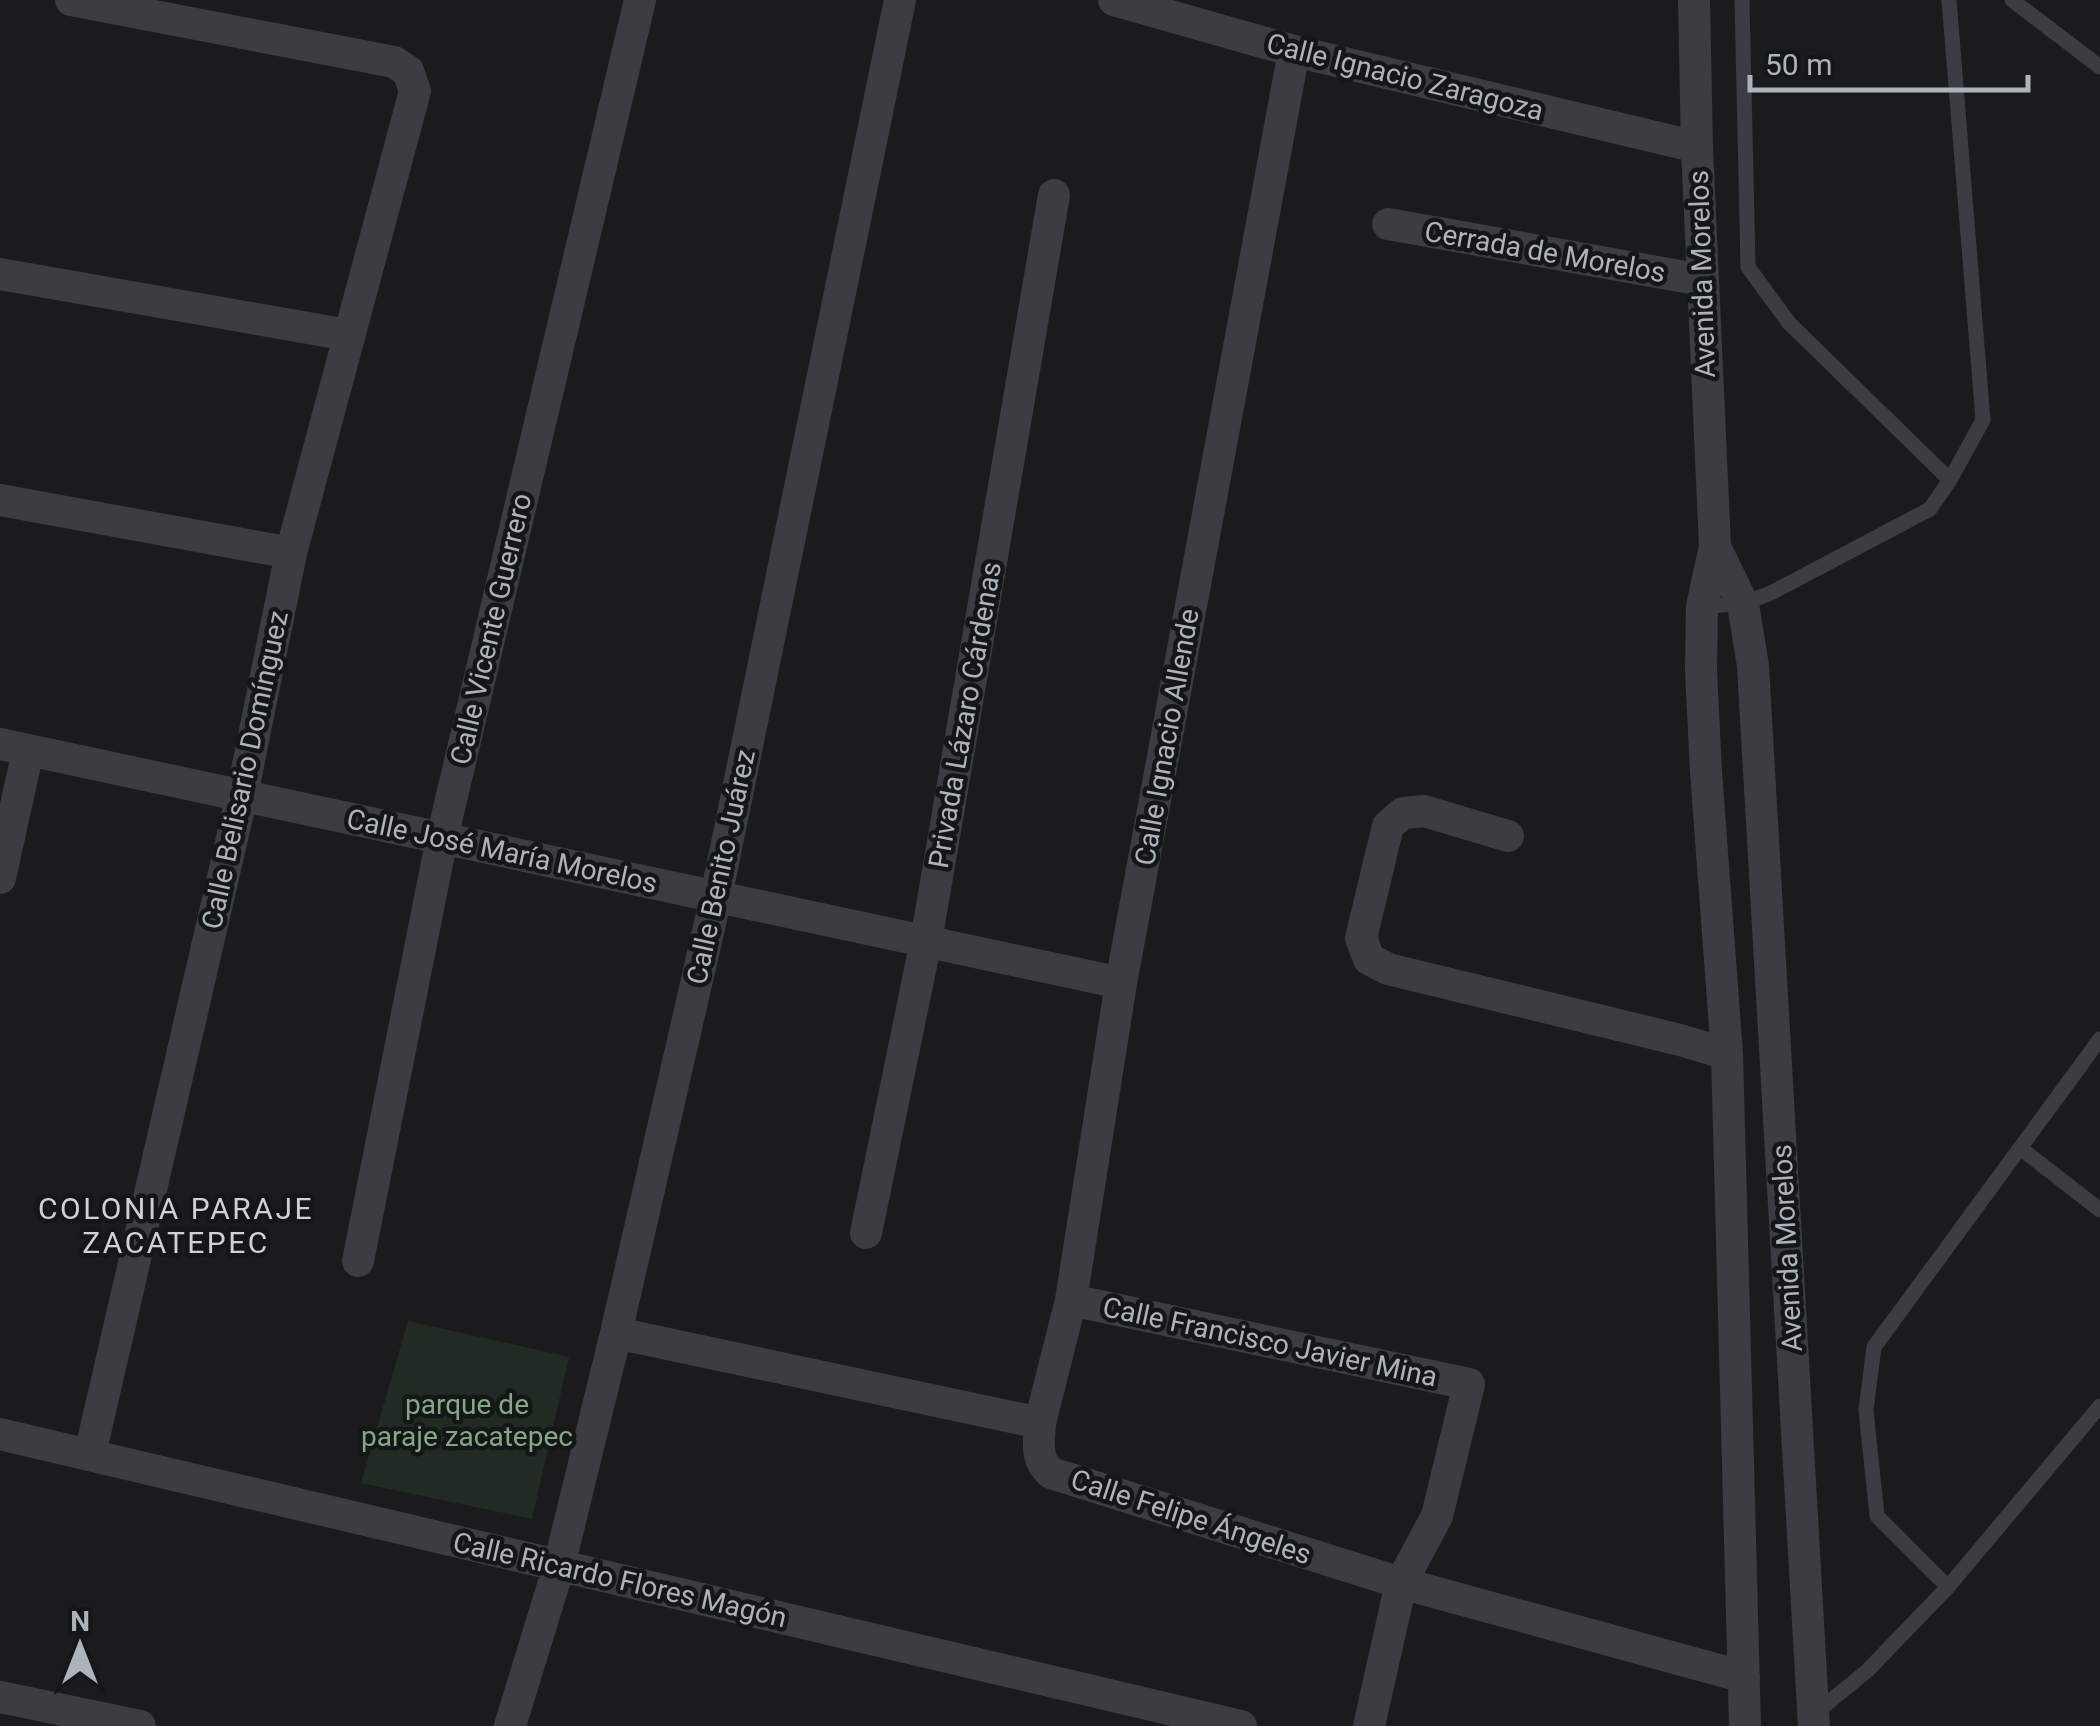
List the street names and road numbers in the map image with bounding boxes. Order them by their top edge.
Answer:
street label: Calle Ignacio Zaragoza [1263,27,1547,127]
street label: Avenida Morelos [1682,170,1722,378]
street label: Cerrada de Morelos [1422,215,1668,289]
street label: Calle Vicente Guerrero [444,490,538,768]
street label: Privada Lázaro Cárdenas [922,559,1008,871]
street label: Calle Ignacio Allende [1128,606,1206,868]
street label: Calle Belisario Domínguez [195,608,295,932]
street label: Calle Benito Juárez [680,747,762,987]
street label: Calle José María Morelos [344,802,660,900]
street label: Avenida Morelos [1765,1143,1809,1353]
street label: Calle Francisco Javier Mina [1100,1290,1440,1394]
street label: Calle Felipe Ángeles [1067,1463,1315,1571]
street label: Calle Ricardo Flores Magón [450,1526,790,1634]

